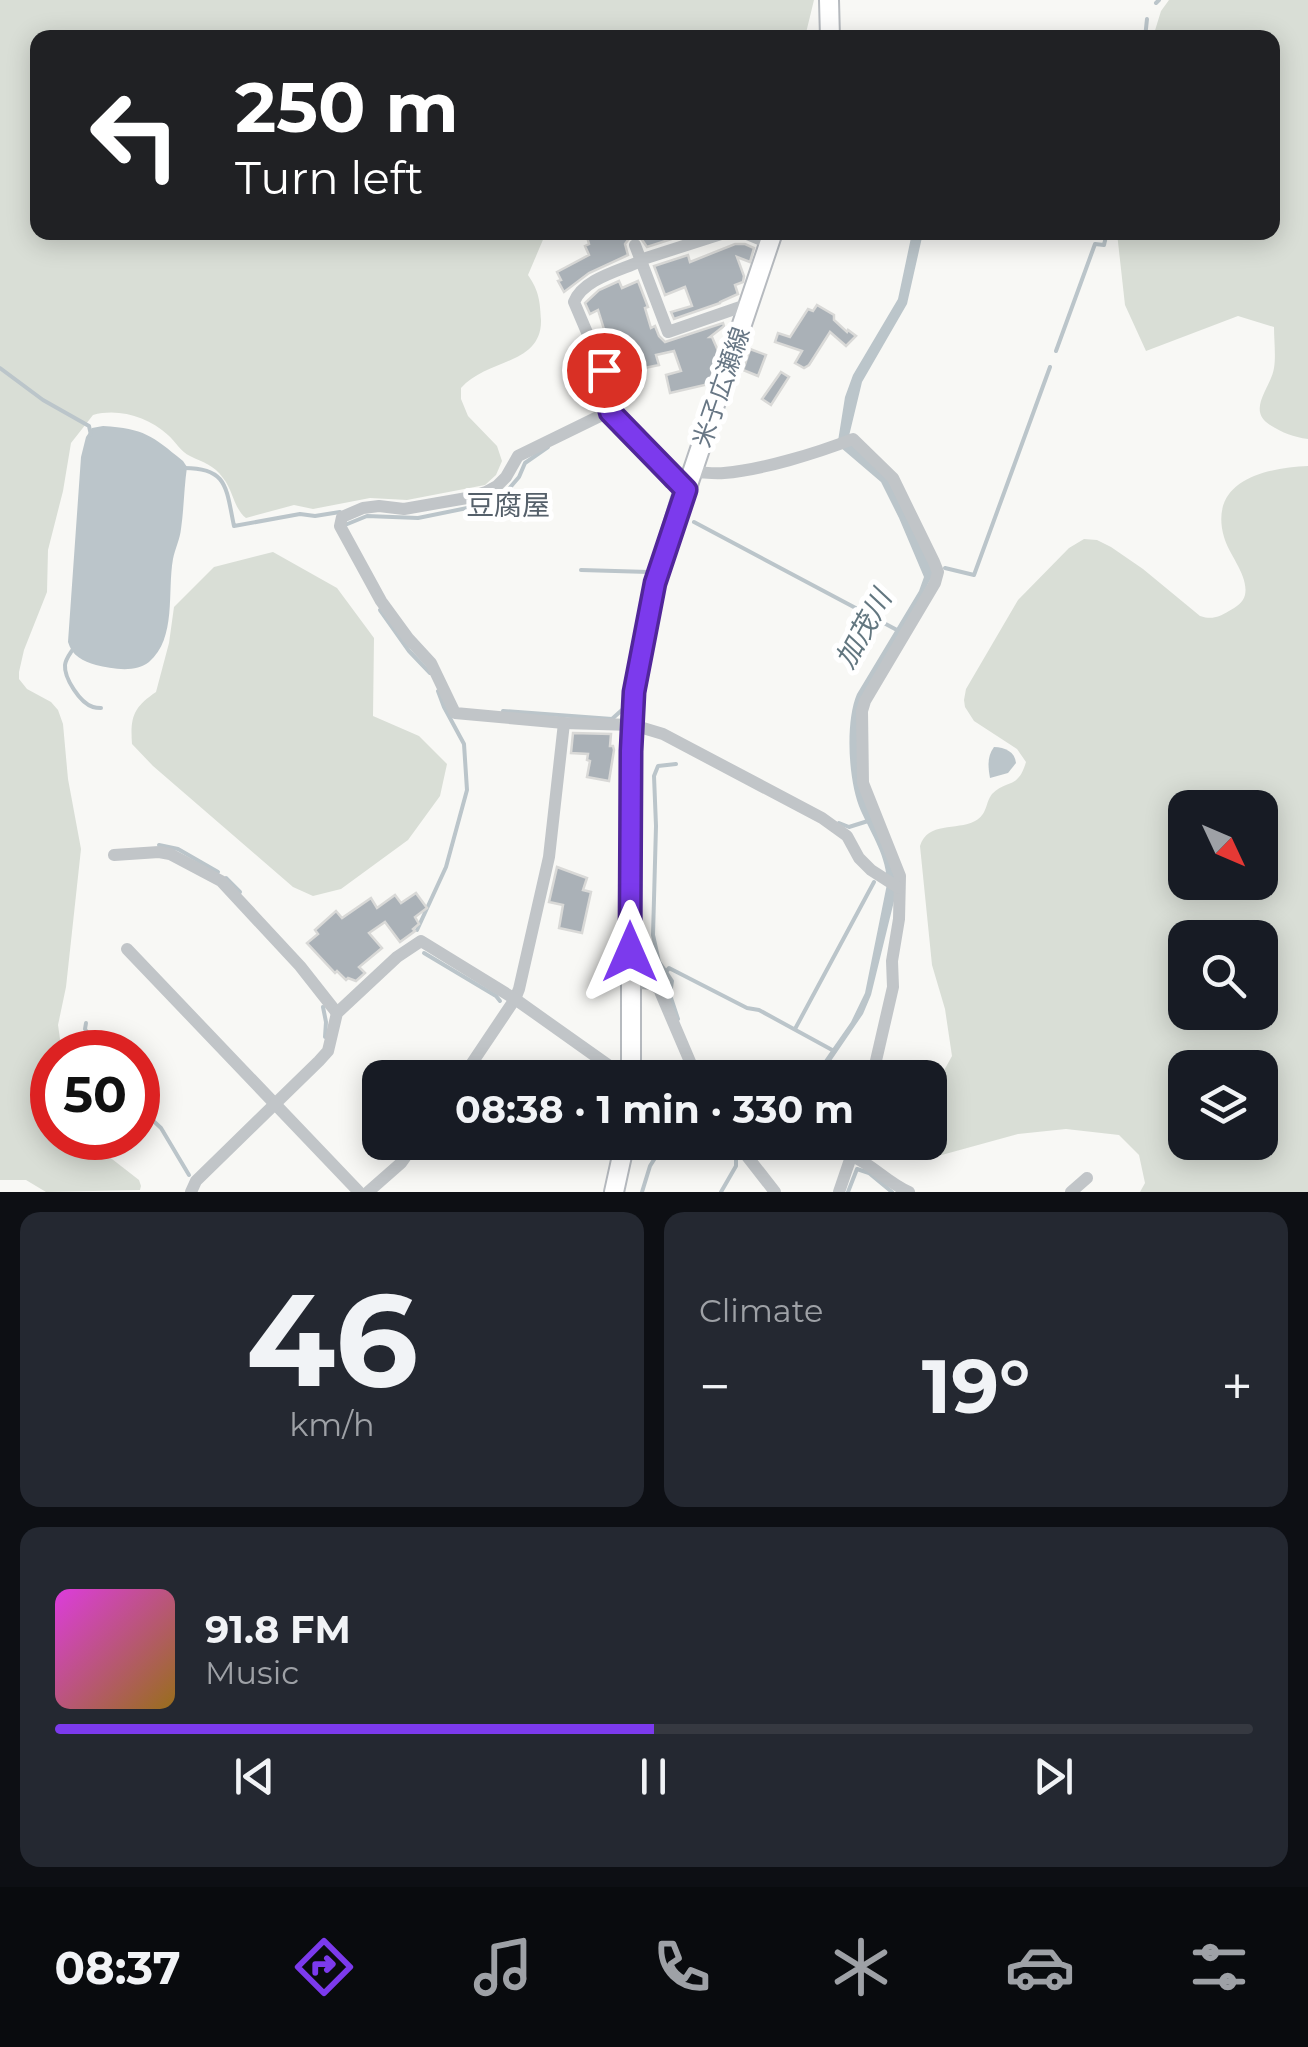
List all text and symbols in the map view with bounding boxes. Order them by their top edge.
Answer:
text: 250 m [235,64,459,150]
icon: left [70,70,200,200]
text: Turn left [235,150,423,205]
street label: 米子広瀬線 [686,323,756,451]
pin [562,328,647,413]
icon: arrive [577,343,632,398]
district label: 豆腐屋 [466,488,550,522]
water label: 加茂川 [828,581,900,674]
north arrow [1168,790,1278,900]
map controls [1168,790,1278,1160]
position arrow [578,900,682,1004]
button: search [1168,920,1278,1030]
speed limit sign: 50 [30,1030,160,1160]
button: layers [1168,1050,1278,1160]
text: 08:38 · 1 min · 330 m [455,1086,854,1133]
text: 46 [246,1260,418,1419]
text: Climate [699,1291,823,1330]
text: 19° [922,1340,1030,1432]
text: − [699,1353,731,1420]
text: + [1221,1353,1253,1420]
text: km/h [289,1405,375,1444]
text: 91.8 FM [205,1606,351,1653]
text: Music [205,1653,299,1692]
icon: previous [227,1749,282,1804]
icon: pause [626,1749,681,1804]
icon: next [1026,1749,1081,1804]
icon: directions [289,1932,359,2002]
icon: music [468,1932,538,2002]
icon: phone [647,1932,717,2002]
icon: climate [826,1932,896,2002]
icon: car [1005,1932,1075,2002]
icon: filters [1184,1932,1254,2002]
text: 08:37 [54,1940,181,1995]

